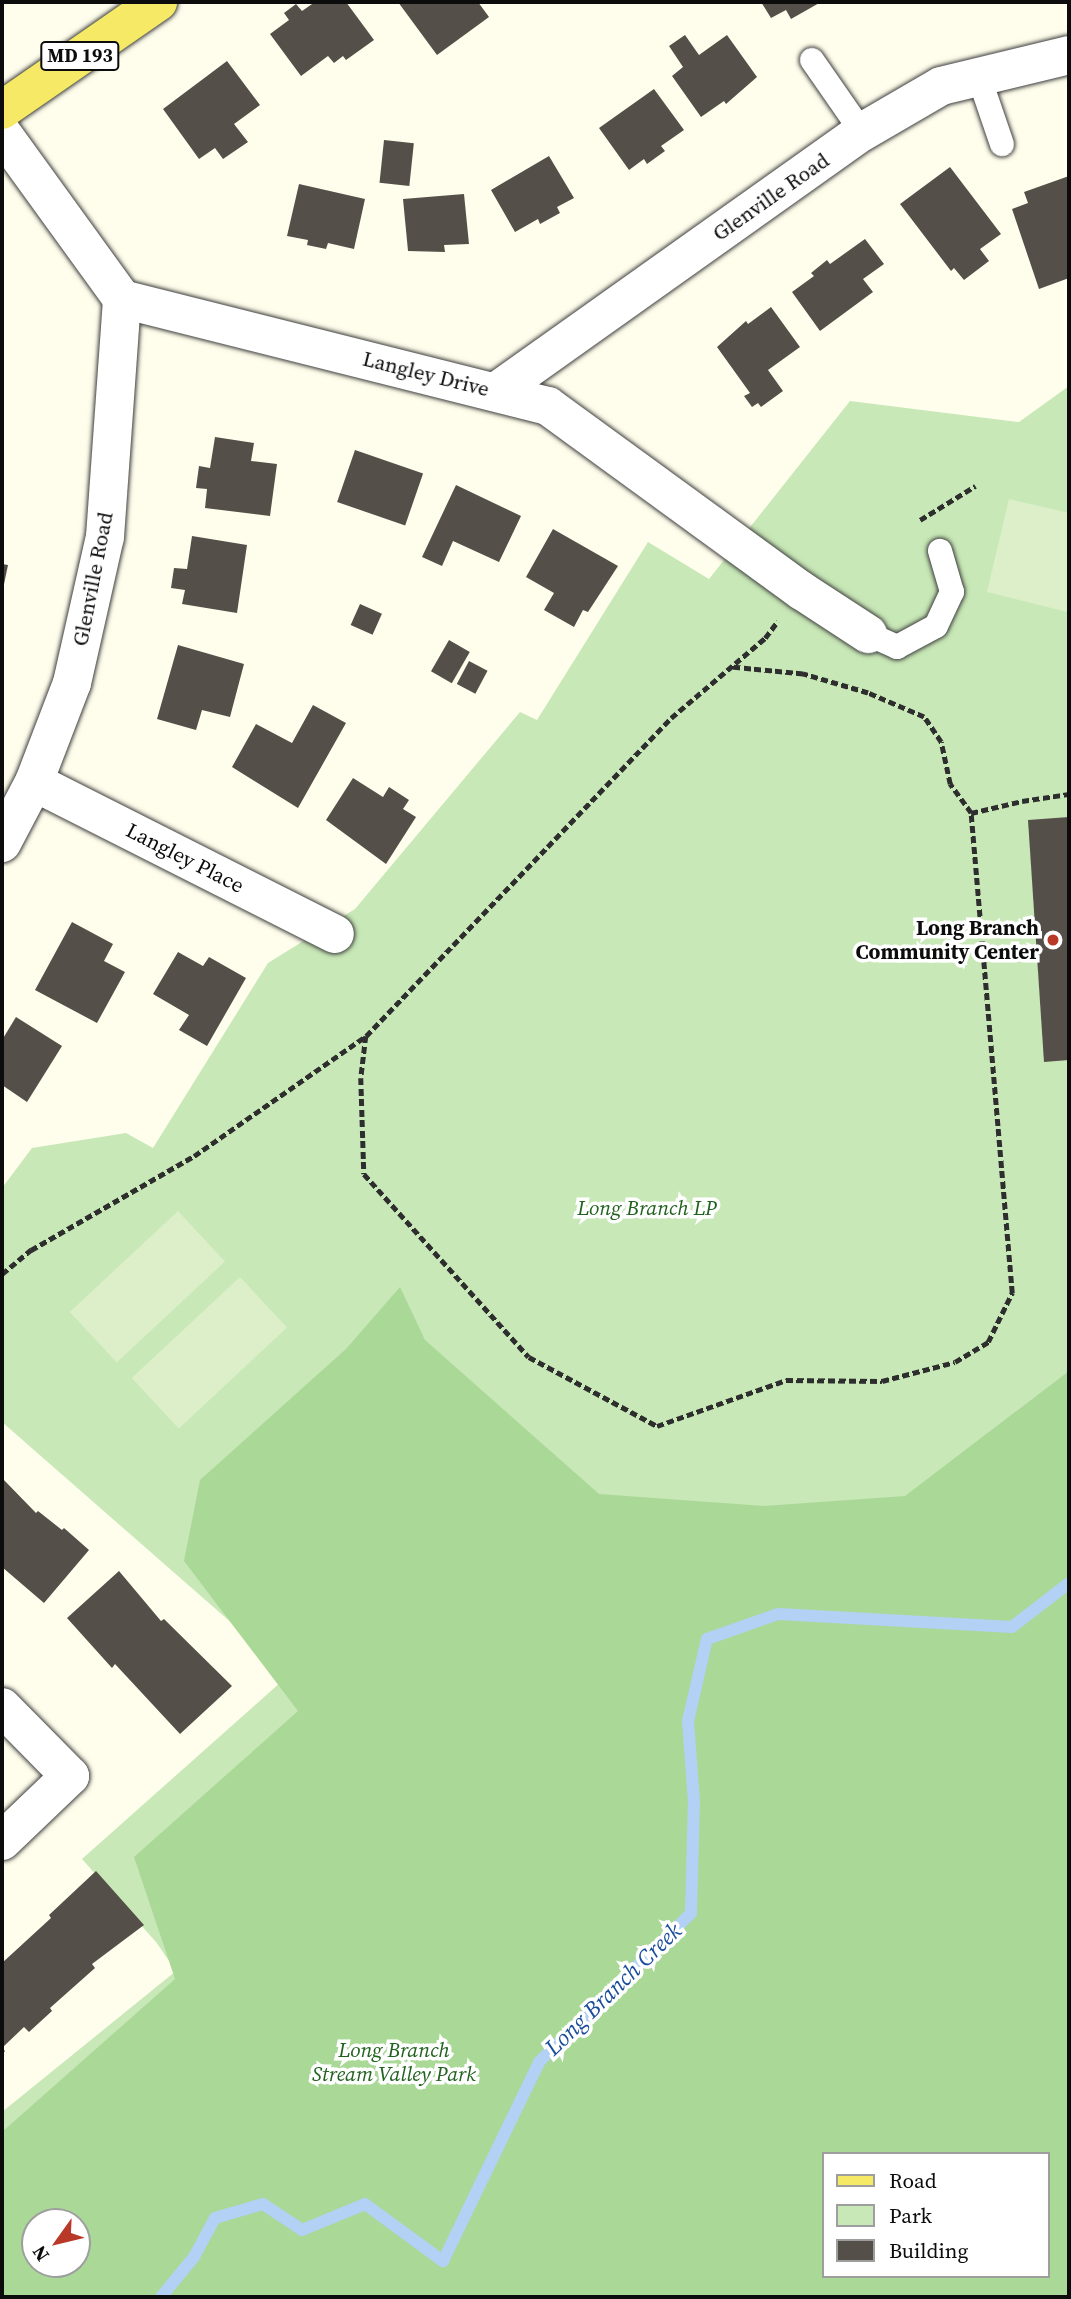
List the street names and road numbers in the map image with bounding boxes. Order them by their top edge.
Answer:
road number: MD 193 [40,40,120,72]
street label: Glenville Road [708,148,834,246]
street label: Langley Drive [360,346,492,402]
street label: Glenville Road [68,510,118,648]
street label: Langley Place [122,817,248,899]

